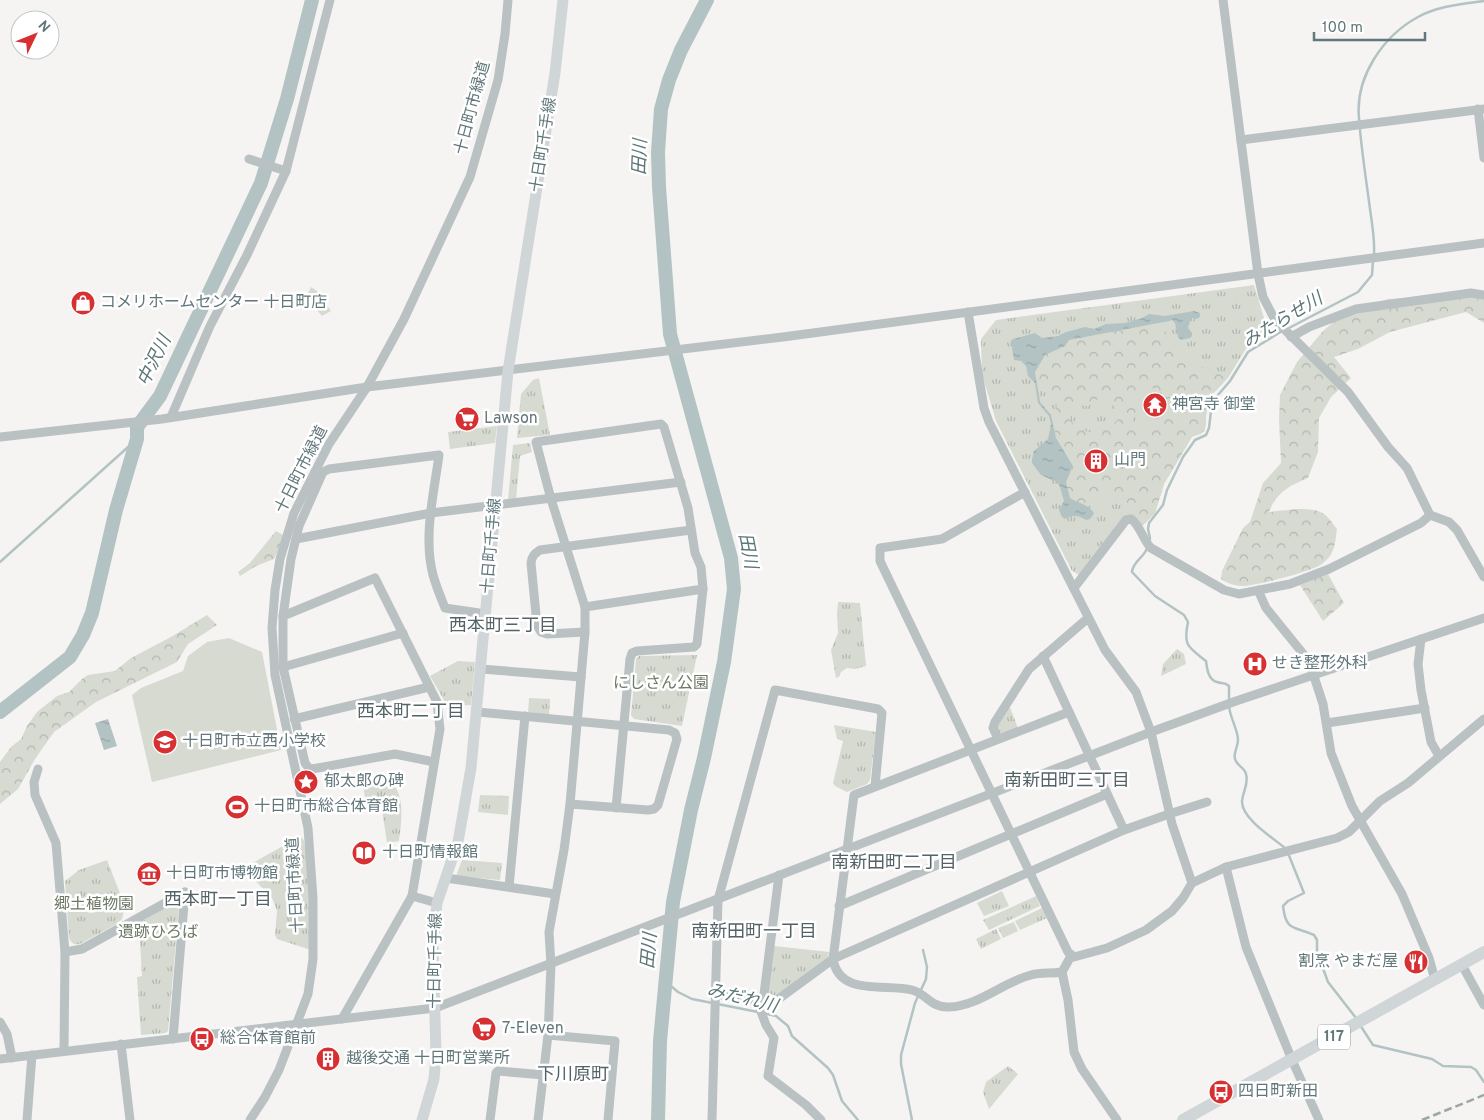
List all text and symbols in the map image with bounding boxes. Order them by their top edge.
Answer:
north arrow [10,10,60,60]
scale bar [1314,10,1425,42]
text: N [34,18,53,37]
text: 100 m [1322,19,1363,38]
street label: 十日町市緑道 [451,59,495,157]
street label: 十日町千手線 [527,96,561,194]
water label: 田川 [629,137,653,175]
water label: みたらせ川 [1239,287,1329,354]
shop icon: コメリホームセンター 十日町店 [70,290,96,316]
place label: コメリホームセンター 十日町店 [100,293,327,313]
water label: 中沢川 [133,330,178,390]
temple icon: 神宮寺 御堂 [1142,392,1168,418]
place label: 神宮寺 御堂 [1172,395,1256,415]
supermarket icon: Lawson [454,406,480,432]
place label: Lawson [484,409,538,429]
street label: 十日町市緑道 [271,423,333,517]
building icon: 山門 [1083,448,1109,474]
place label: 山門 [1114,451,1146,471]
street label: 十日町千手線 [478,497,506,595]
water label: 田川 [732,531,762,573]
district label: 西本町三丁目 [449,615,557,638]
hospital icon: せき整形外科 [1242,651,1268,677]
place label: せき整形外科 [1272,654,1368,674]
park label: にしさん公園 [613,674,709,694]
district label: 西本町二丁目 [357,701,465,724]
school or university icon: 十日町市立西小学校 [152,729,178,755]
place label: 十日町市立西小学校 [182,732,326,752]
place icon: 郁太郎の碑 [293,769,319,795]
district label: 南新田町三丁目 [1004,770,1130,793]
place label: 郁太郎の碑 [324,772,404,792]
sports icon: 十日町市総合体育館 [224,794,250,820]
place label: 十日町市総合体育館 [254,797,398,817]
street label: 十日町市緑道 [284,837,308,933]
library icon: 十日町情報館 [351,840,377,866]
place label: 十日町情報館 [382,843,478,863]
district label: 南新田町二丁目 [831,852,957,875]
museum icon: 十日町市博物館 [136,861,162,887]
place label: 十日町市博物館 [166,864,278,884]
district label: 西本町一丁目 [164,889,272,912]
park label: 郷土植物園 [54,895,134,915]
street label: 十日町千手線 [425,913,447,1009]
district label: 南新田町一丁目 [691,921,817,944]
park label: 遺跡ひろば [118,923,198,943]
water label: 田川 [637,930,663,970]
restaurant icon: 割烹 やまだ屋 [1403,949,1429,975]
place label: 割烹 やまだ屋 [1298,952,1398,972]
water label: みだれ川 [704,979,782,1019]
supermarket icon: 7-Eleven [471,1016,497,1042]
place label: 7-Eleven [502,1019,564,1039]
road number: 117 [1318,1024,1350,1050]
bus stop icon: 総合体育館前 [189,1026,215,1052]
place label: 総合体育館前 [220,1029,316,1049]
building icon: 越後交通 十日町営業所 [315,1046,341,1072]
place label: 越後交通 十日町営業所 [346,1049,510,1069]
district label: 下川原町 [537,1064,609,1087]
bus stop icon: 四日町新田 [1208,1079,1234,1105]
place label: 四日町新田 [1238,1082,1318,1102]

